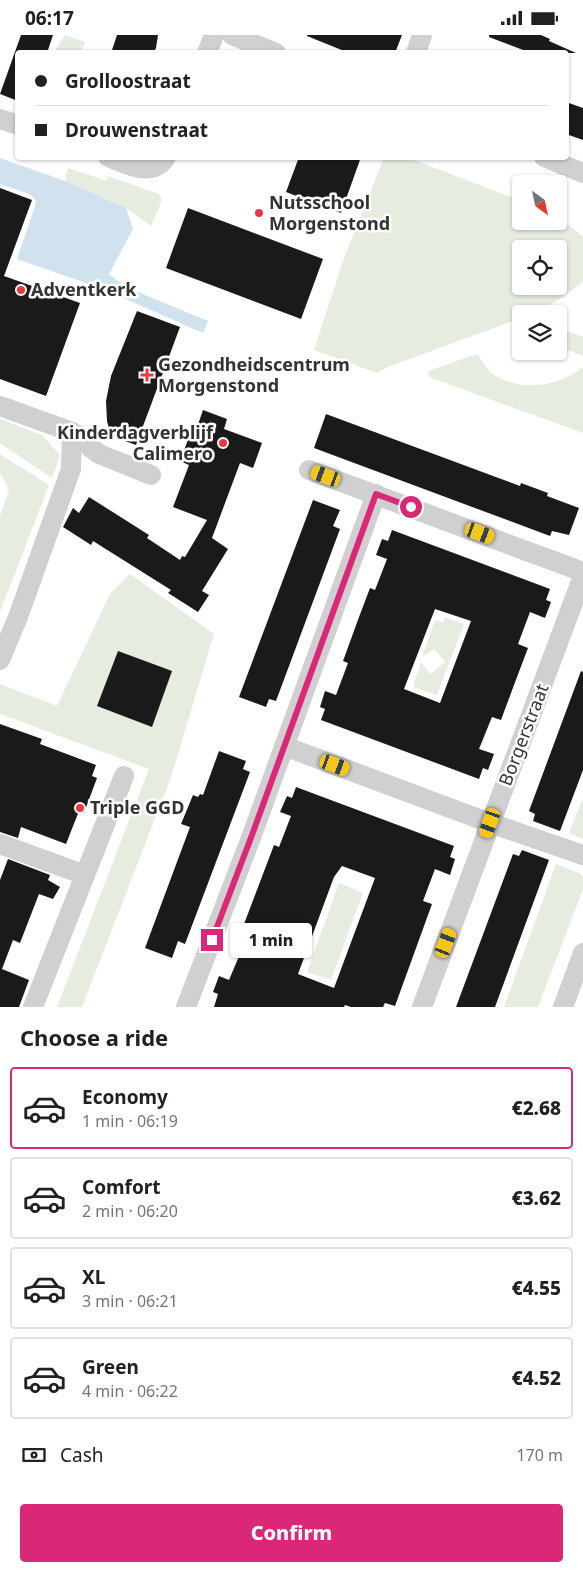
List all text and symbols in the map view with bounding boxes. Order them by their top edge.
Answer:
text: 06:17 [25,5,74,31]
text: Grolloostraat [65,68,191,94]
text: Drouwenstraat [65,117,208,143]
north arrow [512,175,568,230]
map controls [512,175,567,360]
place label: Nutsschool Morgenstond [269,190,390,235]
marker: Nutsschool Morgenstond [253,207,265,219]
button: locate [512,240,567,295]
place label: Adventkerk [31,277,137,301]
marker: Adventkerk [15,284,27,296]
button: layers [512,305,567,360]
place label: Gezondheidscentrum Morgenstond [158,352,350,397]
marker: Gezondheidscentrum Morgenstond [140,368,154,382]
place label: Kinderdagverblijf Calimero [57,420,214,465]
marker: Kinderdagverblijf Calimero [217,437,229,449]
car [309,464,342,488]
route start [400,496,422,518]
car [463,521,496,545]
street label: Borgerstraat [493,680,554,789]
car [318,753,351,777]
place label: Triple GGD [90,795,184,819]
marker: Triple GGD [74,802,86,814]
car [477,806,502,840]
callout: 1 min [230,923,312,957]
car [433,926,458,960]
route end [201,929,223,951]
text: 1 min [249,929,293,951]
text: Choose a ride [20,1022,168,1052]
text: Economy [82,1084,168,1110]
icon: car [22,1086,67,1131]
text: €2.68 [512,1095,561,1121]
text: 1 min · 06:19 [82,1110,178,1132]
text: Comfort [82,1174,161,1200]
icon: car [22,1176,67,1221]
text: €3.62 [512,1185,561,1211]
text: 2 min · 06:20 [82,1200,178,1222]
text: XL [82,1264,105,1290]
icon: car [22,1266,67,1311]
text: €4.55 [512,1275,561,1301]
text: 3 min · 06:21 [82,1290,178,1312]
text: Green [82,1354,139,1380]
icon: car [22,1356,67,1401]
text: €4.52 [512,1365,561,1391]
text: 4 min · 06:22 [82,1380,178,1402]
icon: cash [20,1441,48,1469]
text: Cash [60,1442,104,1468]
text: 170 m [516,1444,563,1466]
button: Confirm [20,1504,563,1562]

